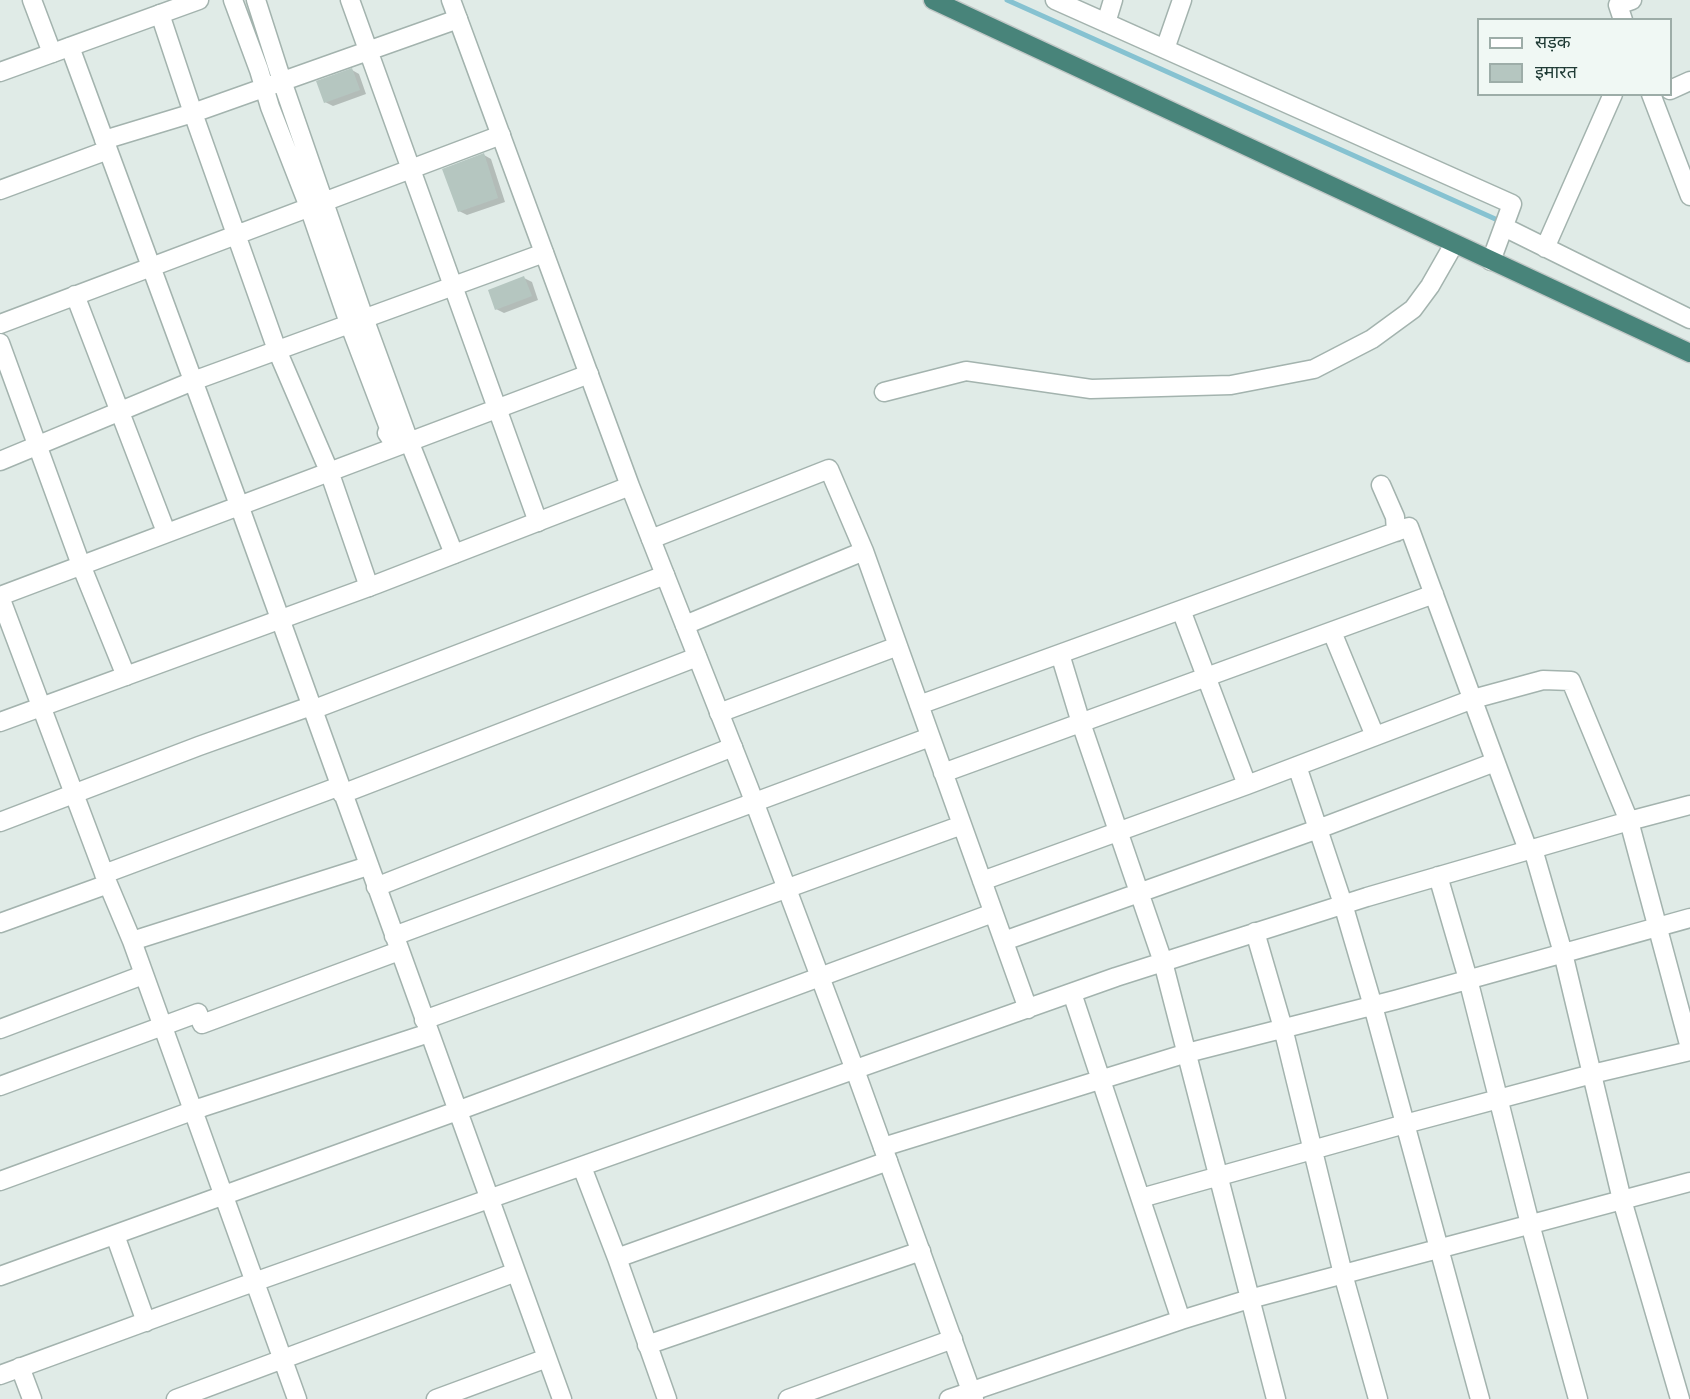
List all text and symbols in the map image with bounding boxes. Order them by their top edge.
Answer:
legend [1477,18,1672,96]
text: सड़क [1535,31,1571,51]
text: इमारत [1535,61,1577,81]

